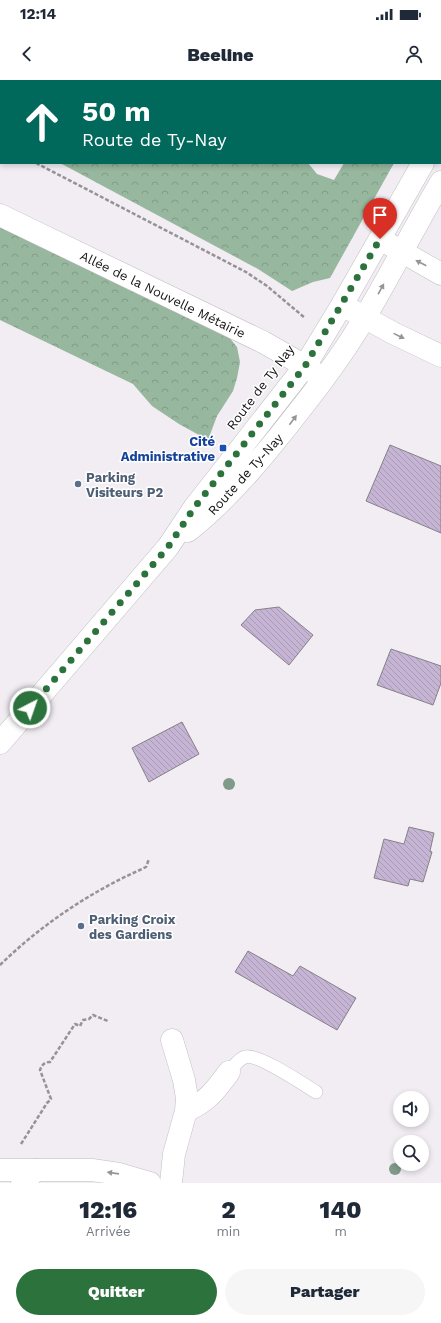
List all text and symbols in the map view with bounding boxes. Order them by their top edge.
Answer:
text: 12:14 [20,5,56,23]
icon: back [16,43,38,65]
icon: person [403,43,425,65]
text: Beeline [187,44,254,65]
text: 50 m [82,95,151,128]
icon: ahead [16,96,68,148]
text: Route de Ty-Nay [82,129,226,150]
pin [363,198,397,239]
icon: arrive [369,204,391,226]
street label: Allée de la Nouvelle Métairie [78,248,248,341]
one-way arrow [415,260,427,266]
one-way arrow [378,283,385,295]
one-way arrow [393,333,405,339]
street label: Route de Ty Nay [224,342,297,433]
one-way arrow [288,414,297,425]
street label: Route de Ty-Nay [205,430,286,518]
place label: Cité Administrative [121,434,215,464]
marker: Cité Administrative [218,443,228,453]
place label: Parking Visiteurs P2 [86,470,163,500]
marker: Parking Visiteurs P2 [73,479,83,489]
position arrow [9,687,51,729]
place label: Parking Croix des Gardiens [89,912,176,942]
marker: Parking Croix des Gardiens [76,921,86,931]
map controls [393,1091,429,1171]
button: sound [393,1091,429,1127]
button: search [393,1135,429,1171]
one-way arrow [107,1170,119,1176]
text: 12:16 [79,1196,137,1224]
text: 2 [221,1196,236,1224]
text: 140 [320,1196,362,1224]
text: Arrivée [86,1224,130,1239]
text: min [216,1224,240,1239]
text: m [334,1224,347,1239]
button: Quitter [16,1269,217,1315]
button: Partager [225,1269,425,1315]

